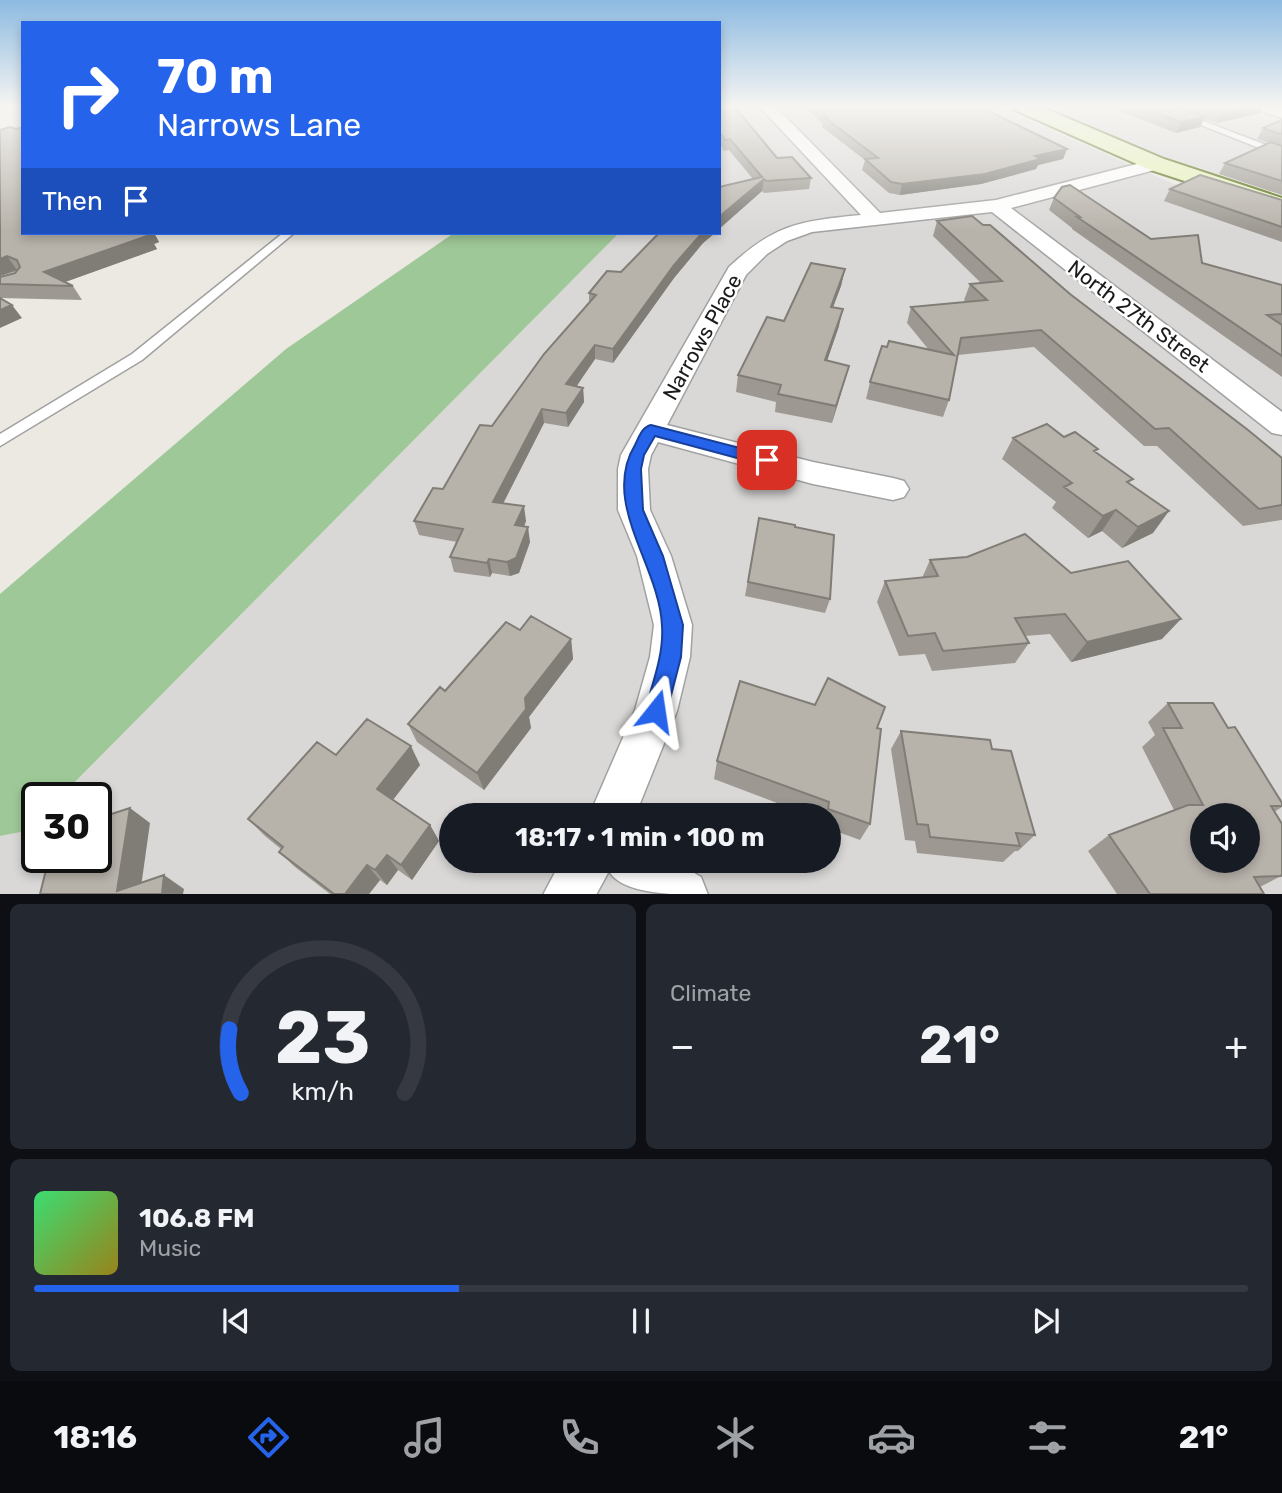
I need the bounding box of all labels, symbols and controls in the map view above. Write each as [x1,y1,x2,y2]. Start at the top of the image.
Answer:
text: 70 m [157,47,274,105]
icon: right [42,49,133,140]
text: Narrows Lane [157,106,361,144]
icon: arrive [117,182,155,220]
text: Then [42,186,103,217]
street label: North 27th Street [1063,255,1215,377]
street label: Narrows Place [657,270,747,404]
pin [737,430,797,490]
icon: arrive [748,441,786,479]
position arrow [619,674,693,748]
speed limit sign: 30 [21,782,112,873]
map controls [1190,803,1260,873]
button: sound [1190,803,1260,873]
text: 18:17 · 1 min · 100 m [515,822,765,853]
text: Climate [670,979,751,1007]
text: 23 [275,995,371,1081]
text: 21° [919,1014,1000,1076]
text: − [670,1023,695,1069]
text: + [1224,1023,1248,1069]
text: km/h [292,1076,354,1105]
text: 106.8 FM [139,1203,255,1234]
text: Music [139,1234,201,1262]
icon: previous [217,1302,255,1340]
icon: pause [622,1302,660,1340]
icon: next [1027,1302,1065,1340]
icon: directions [244,1413,293,1462]
icon: music [400,1413,449,1462]
icon: phone [555,1413,604,1462]
icon: climate [711,1413,760,1462]
icon: car [867,1413,916,1462]
icon: filters [1023,1413,1072,1462]
text: 18:16 [53,1418,137,1456]
text: 21° [1179,1418,1228,1456]

